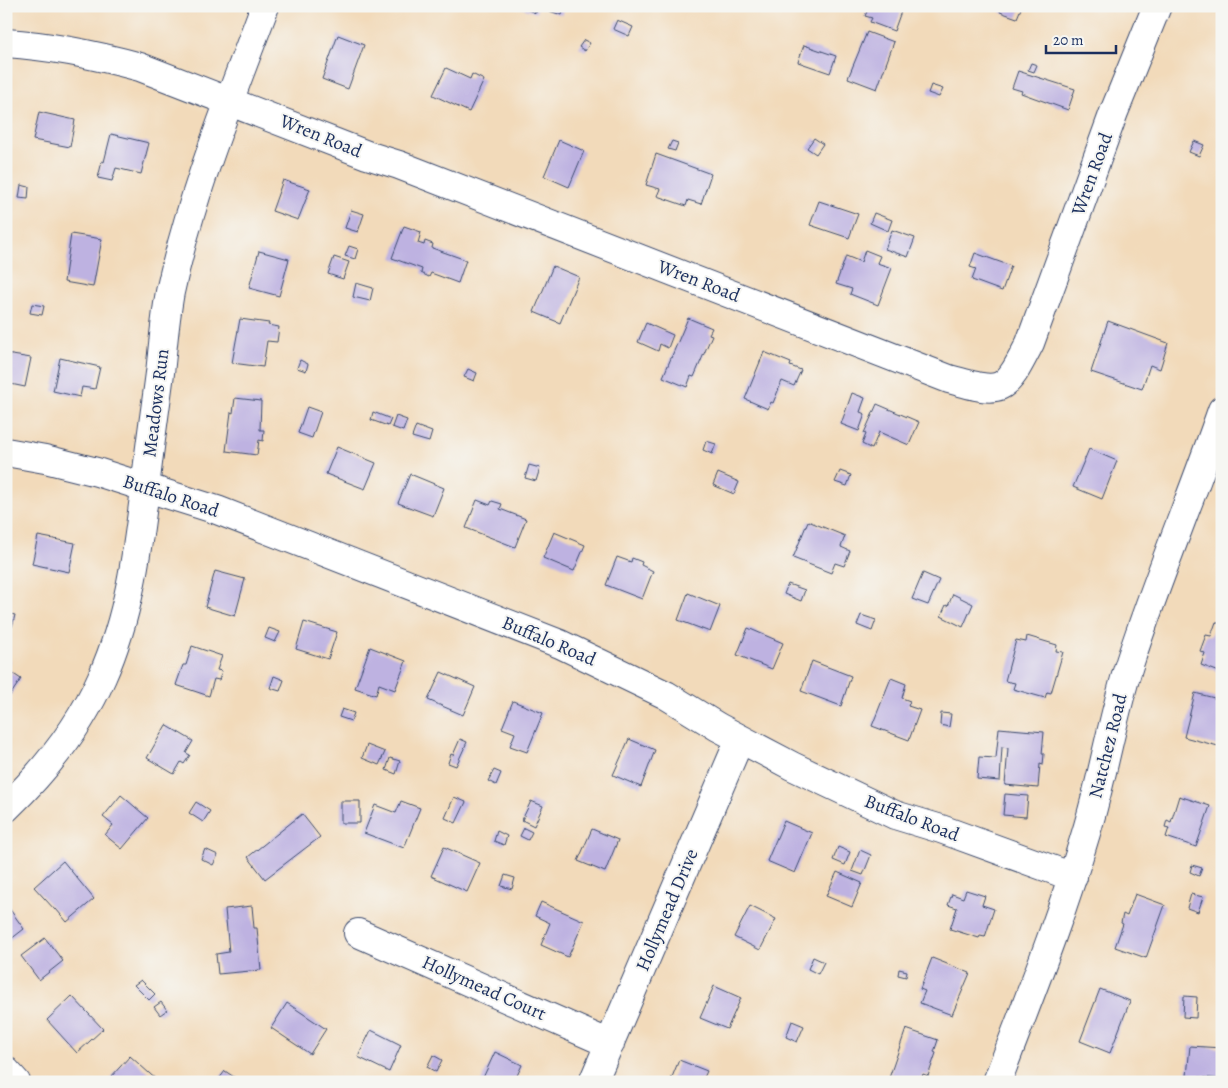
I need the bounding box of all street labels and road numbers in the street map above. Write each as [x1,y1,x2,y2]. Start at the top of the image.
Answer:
street label: Wren Road [275,107,367,165]
street label: Wren Road [1065,128,1119,220]
street label: Wren Road [653,253,745,309]
street label: Meadows Run [136,347,176,459]
street label: Buffalo Road [120,468,223,524]
street label: Buffalo Road [498,610,601,673]
street label: Natchez Road [1082,690,1134,801]
street label: Buffalo Road [861,788,964,848]
street label: Hollymead Drive [629,845,705,975]
street label: Hollymead Court [418,949,550,1027]

